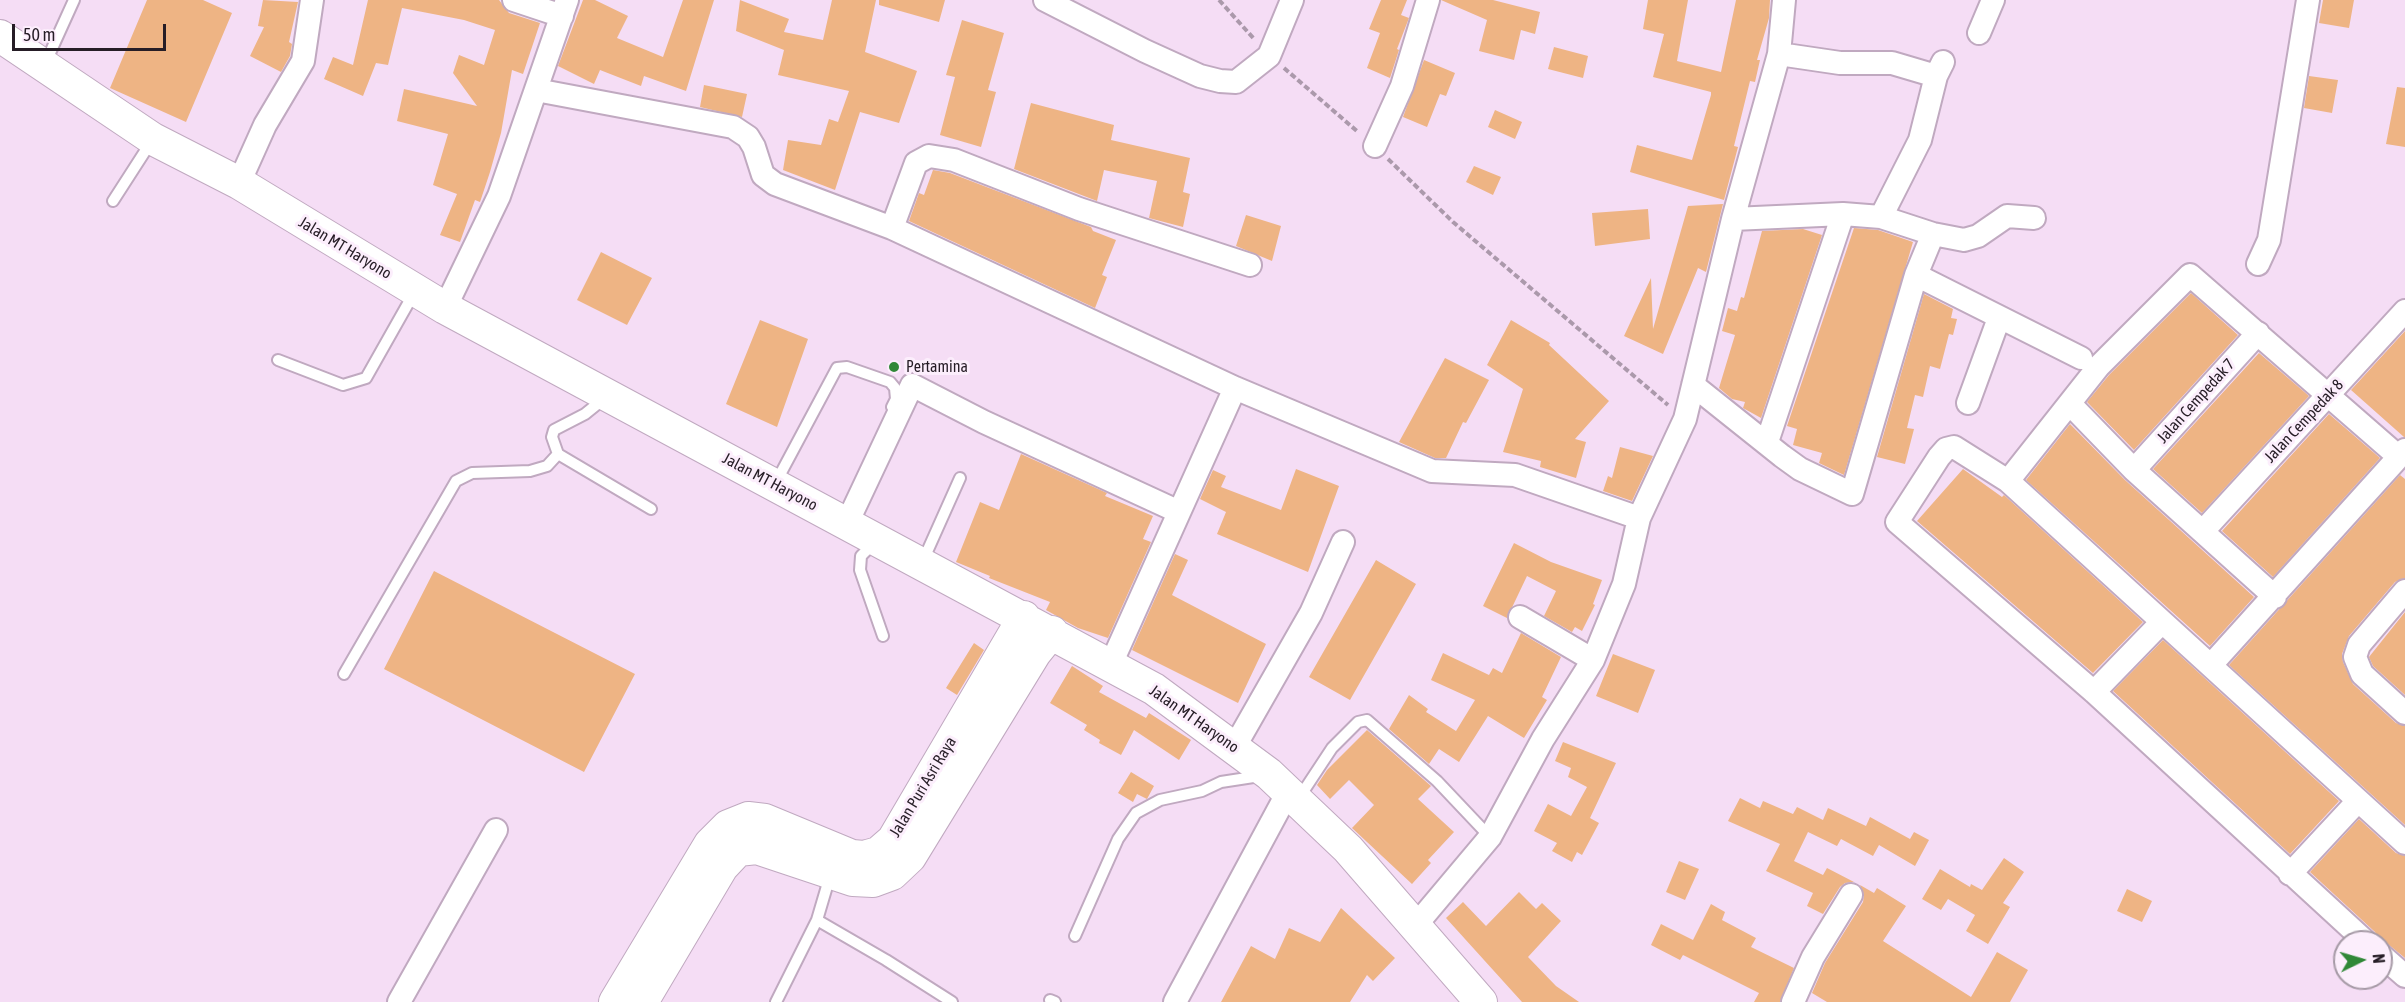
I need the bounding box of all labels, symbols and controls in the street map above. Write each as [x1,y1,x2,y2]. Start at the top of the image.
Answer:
scale bar [15,12,170,50]
text: 50 m [23,24,55,45]
street label: Jalan MT Haryono [295,213,395,283]
street label: Jalan Cempedak 7 [2153,355,2239,447]
place label: Pertamina [906,357,968,377]
marker: Pertamina [887,360,901,374]
street label: Jalan Cempedak 8 [2261,375,2347,467]
street label: Jalan MT Haryono [719,449,821,515]
street label: Jalan MT Haryono [1146,681,1242,757]
street label: Jalan Puri Asri Raya [885,733,961,841]
north arrow [2333,930,2393,990]
text: N [2370,953,2388,964]

